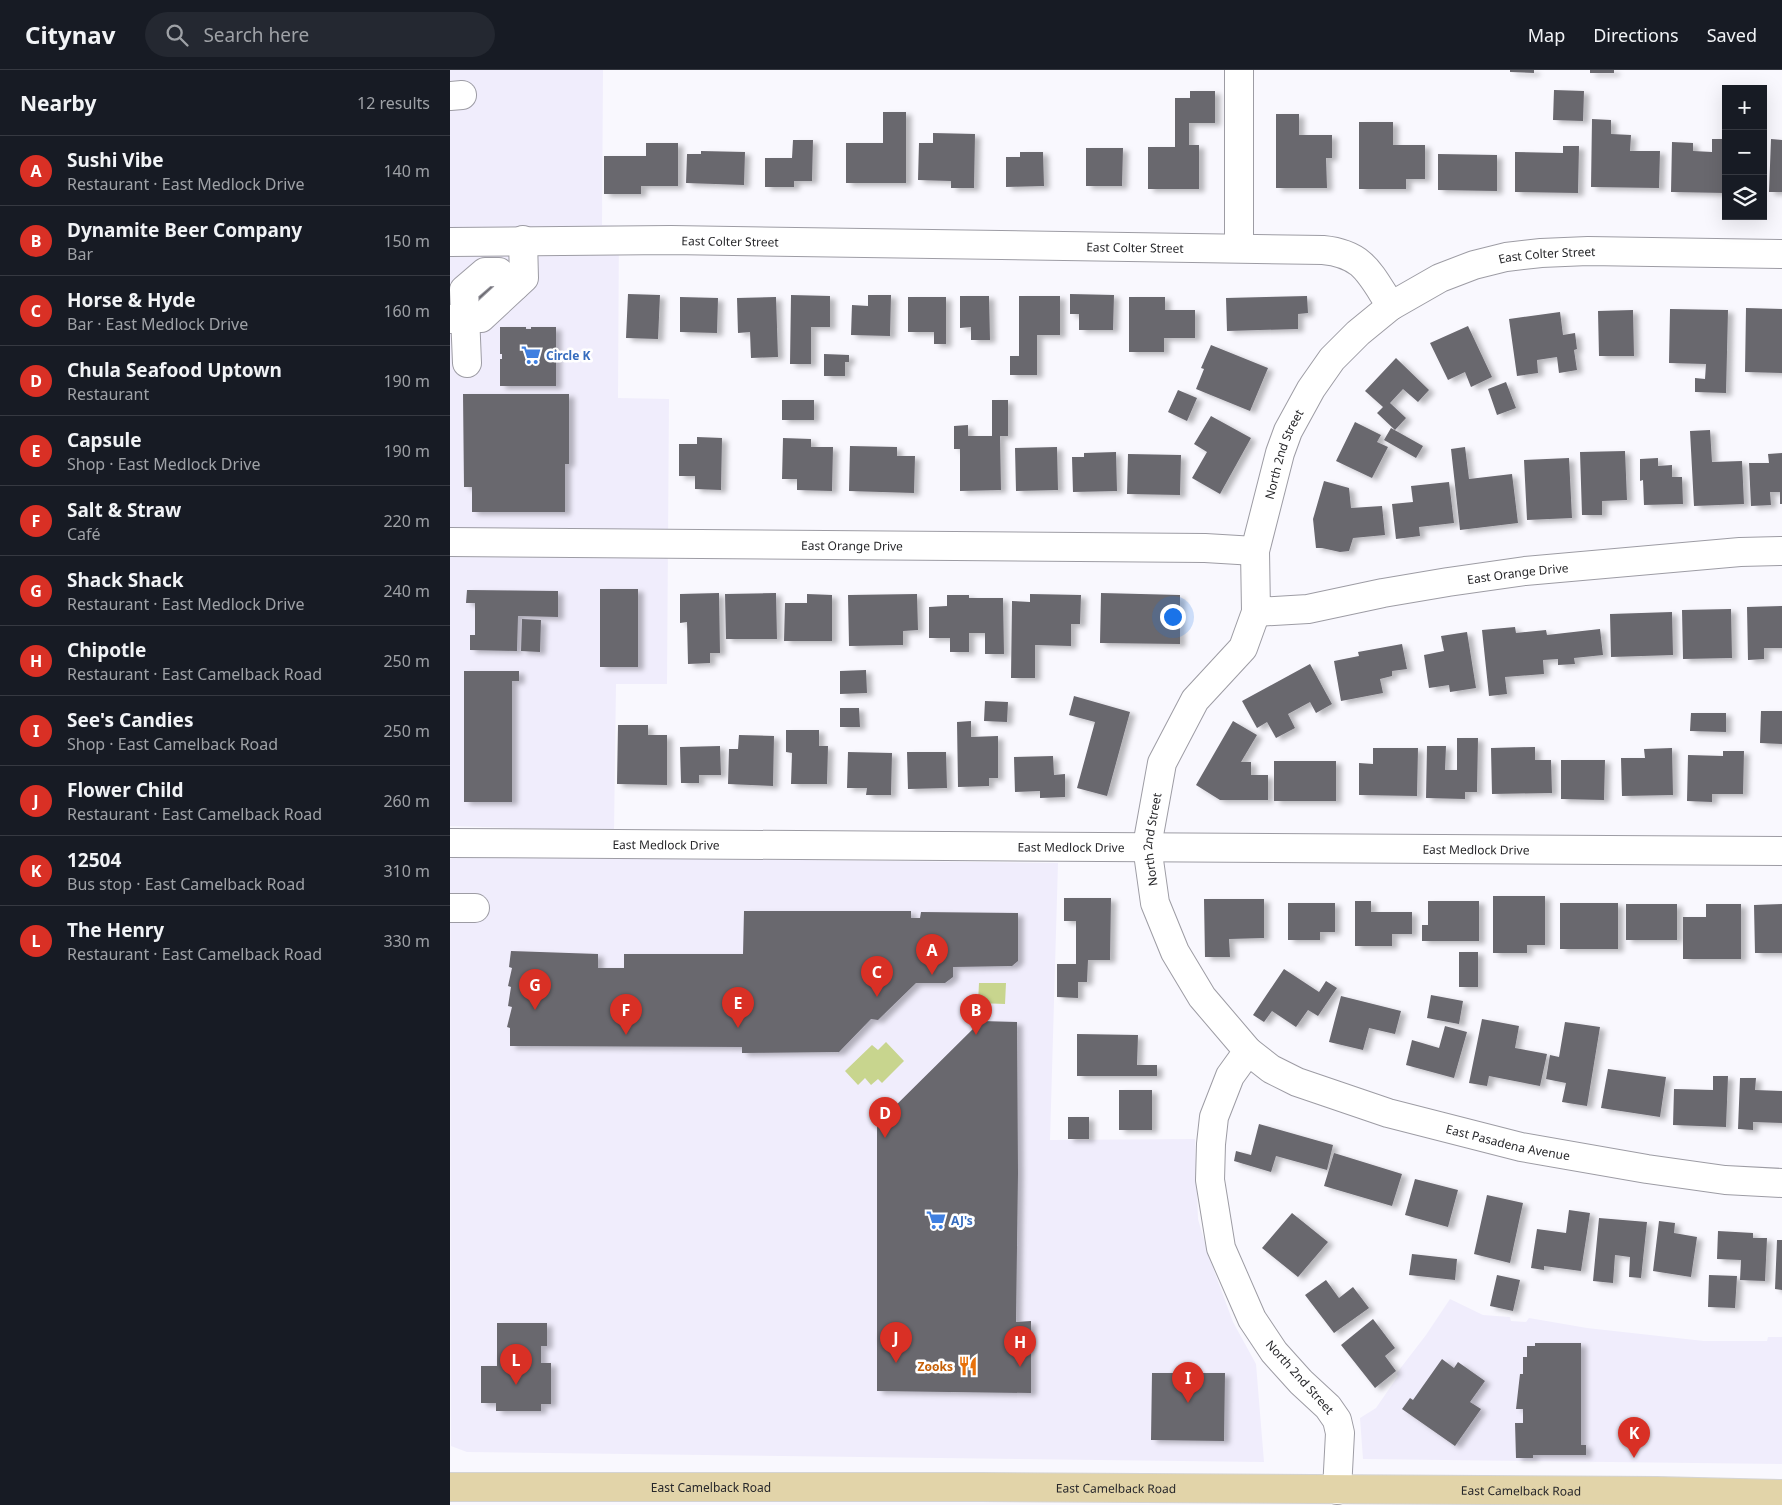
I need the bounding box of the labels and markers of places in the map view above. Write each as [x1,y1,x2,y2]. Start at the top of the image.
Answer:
supermarket icon: Circle K [520,344,542,366]
place label: Circle K [546,347,590,364]
pin: A [916,934,948,975]
pin: C [861,956,893,997]
pin: G [519,969,551,1010]
pin: E [722,987,754,1028]
pin: F [610,994,642,1035]
pin: B [960,994,992,1035]
pin: D [869,1097,901,1138]
supermarket icon: AJ's [925,1209,947,1231]
place label: AJ's [951,1212,973,1229]
pin: J [880,1322,912,1363]
pin: H [1004,1326,1036,1367]
pin: L [500,1344,532,1385]
restaurant icon: Zooks [957,1355,979,1377]
place label: Zooks [918,1358,953,1375]
pin: I [1172,1362,1204,1403]
pin: K [1618,1417,1650,1458]

